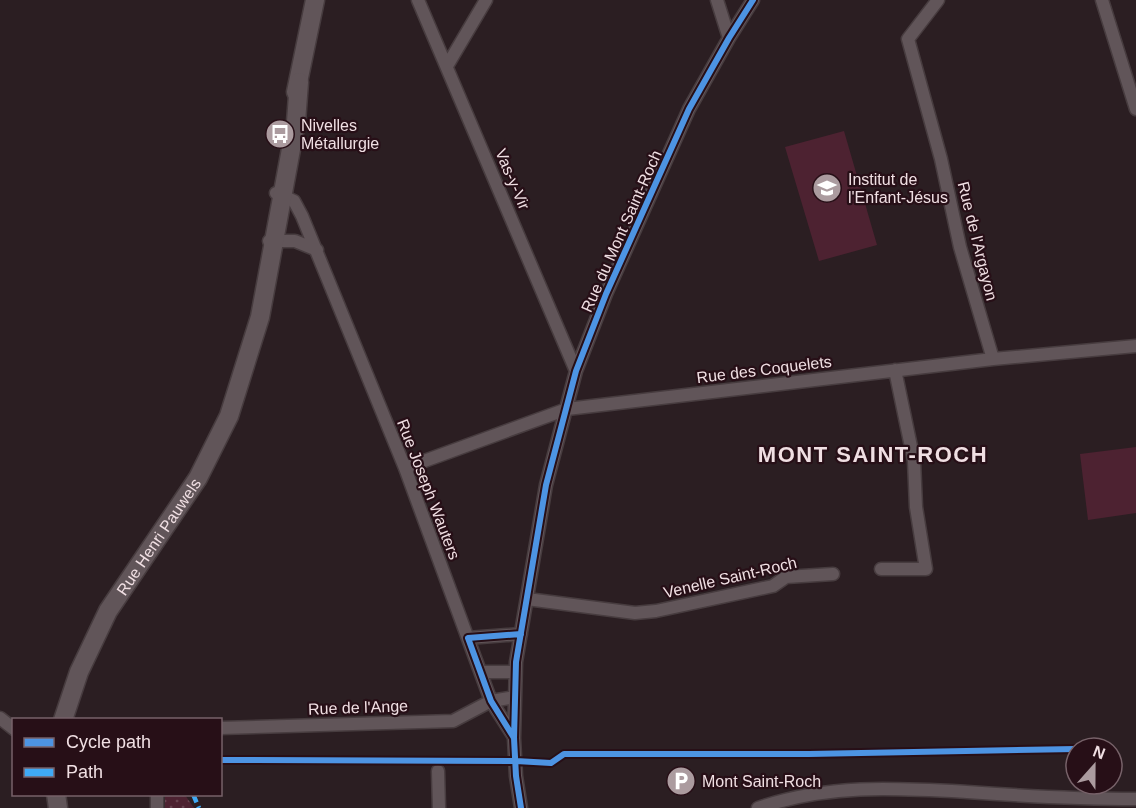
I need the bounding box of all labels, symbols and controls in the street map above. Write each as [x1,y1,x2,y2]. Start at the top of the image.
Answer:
place label: Nivelles Métallurgie [301,117,379,152]
bus stop icon: Nivelles Métallurgie [264,118,296,150]
street label: Vas-y-Vir [492,146,533,213]
street label: Rue du Mont Saint-Roch [578,148,665,315]
place label: Institut de l'Enfant-Jésus [848,171,948,206]
school or university icon: Institut de l'Enfant-Jésus [811,172,843,204]
street label: Rue de l'Argayon [954,180,1001,302]
street label: Rue des Coquelets [695,353,833,386]
street label: Rue Joseph Wauters [394,417,463,562]
district label: MONT SAINT-ROCH [758,442,988,467]
street label: Rue Henri Pauwels [113,475,204,598]
street label: Venelle Saint-Roch [662,554,798,601]
street label: Rue de l'Ange [308,697,408,718]
legend [12,718,222,796]
text: Cycle path [66,732,151,752]
north arrow [1064,736,1124,796]
text: N [1091,742,1108,762]
text: Path [66,762,103,782]
parking icon: Mont Saint-Roch [665,765,697,797]
place label: Mont Saint-Roch [702,773,821,790]

